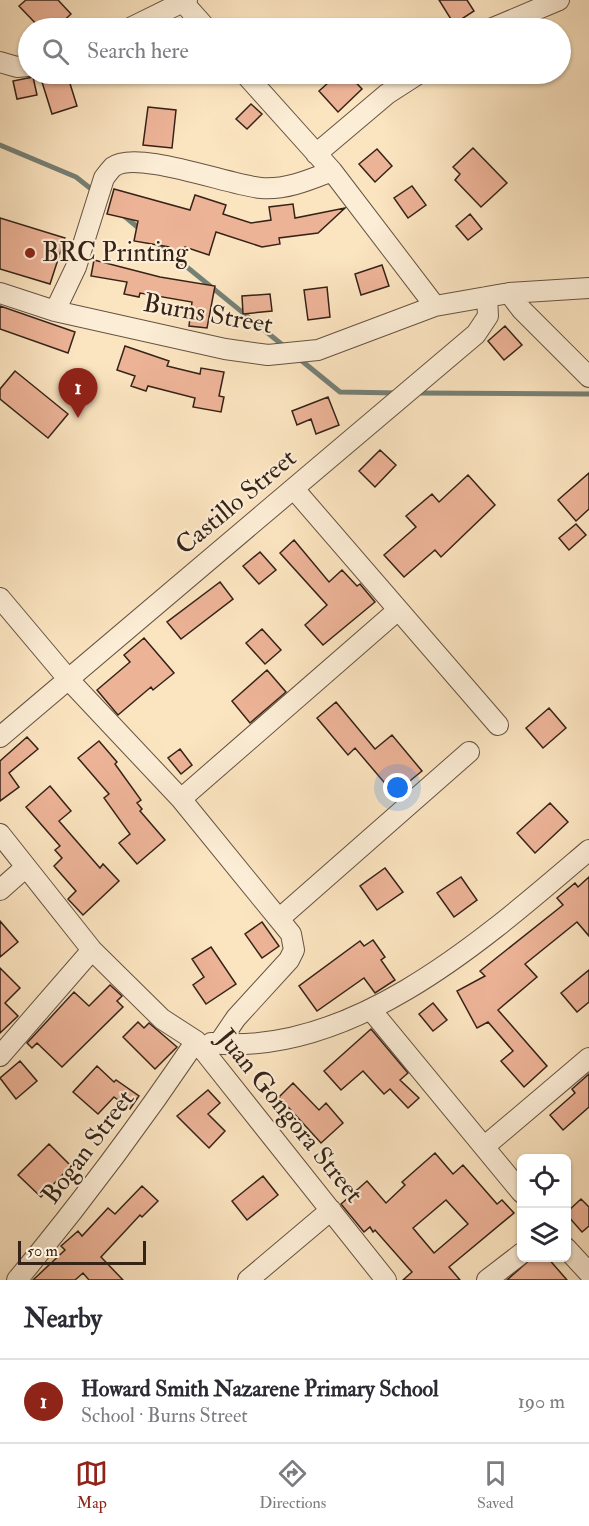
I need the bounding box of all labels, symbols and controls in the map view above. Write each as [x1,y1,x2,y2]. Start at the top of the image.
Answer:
search box [18,18,571,84]
icon: search [39,35,72,68]
text: Search here [87,37,189,65]
place label: BRC Printing [42,237,189,269]
marker: BRC Printing [23,246,37,260]
street label: Burns Street [141,287,275,341]
pin: 1 [58,368,98,418]
street label: Castillo Street [169,442,303,562]
your location [383,773,412,802]
street label: Juan Gongora Street [209,1022,370,1209]
street label: Bogan Street [35,1084,141,1210]
map controls [517,1154,571,1262]
button: locate [517,1154,571,1208]
button: layers [517,1208,571,1262]
scale bar [18,1238,146,1266]
text: 50 m [27,1241,58,1261]
text: Nearby [24,1303,102,1335]
text: Howard Smith Nazarene Primary School [81,1375,439,1403]
text: 1 [40,1389,47,1414]
text: 190 m [518,1389,565,1414]
text: School · Burns Street [81,1403,248,1428]
tab: Map [75,1457,108,1513]
tab: Directions [259,1457,326,1513]
tab: Saved [477,1457,514,1513]

